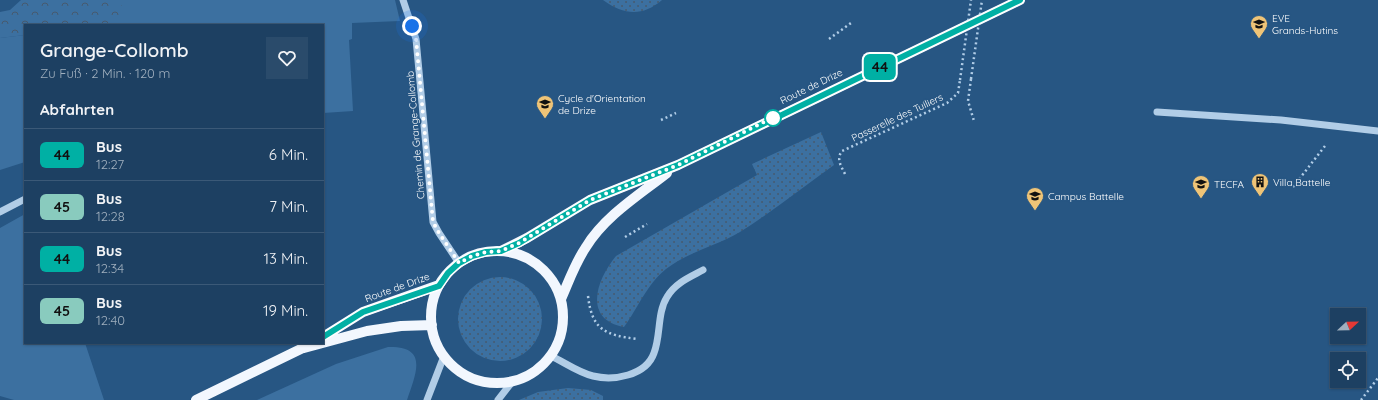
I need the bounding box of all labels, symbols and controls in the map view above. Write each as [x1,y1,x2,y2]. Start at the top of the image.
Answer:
place label: EVE Grands-Hutins [1272,12,1338,37]
school or university icon: EVE Grands-Hutins [1249,14,1269,39]
your location [402,16,422,36]
button: heart [266,37,308,79]
text: Grange-Collomb [40,38,189,62]
line badge: 44 [862,54,898,80]
text: 44 [872,58,888,76]
text: Zu Fuß · 2 Min. · 120 m [40,65,170,81]
street label: Route de Drize [778,66,845,107]
street label: Chemin de Grange-Collomb [403,70,428,200]
street label: Passerelle des Tuiliers [849,90,945,144]
place label: Cycle d'Orientation de Drize [558,92,646,117]
school or university icon: Cycle d'Orientation de Drize [535,94,555,119]
text: Abfahrten [40,100,114,119]
unlabelled marker [764,109,782,127]
text: Bus [96,137,122,156]
text: 6 Min. [269,145,308,164]
text: 44 [54,146,70,164]
text: 12:27 [96,156,124,172]
building icon: Villa Battelle [1250,172,1270,197]
school or university icon: TECFA [1191,174,1211,199]
place label: Villa Battelle [1273,176,1331,189]
place label: TECFA [1214,178,1245,191]
school or university icon: Campus Battelle [1025,186,1045,211]
text: Bus [96,189,122,208]
place label: Campus Battelle [1048,190,1124,203]
text: 7 Min. [269,197,308,216]
text: 45 [54,198,70,216]
text: 12:28 [96,208,125,224]
text: Bus [96,241,122,260]
text: 13 Min. [263,249,308,268]
text: 44 [54,250,70,268]
text: 12:34 [96,260,124,276]
street label: Route de Drize [363,270,432,305]
text: Bus [96,293,122,312]
text: 19 Min. [263,301,308,320]
text: 45 [54,302,70,320]
north arrow [1330,308,1366,344]
map controls [1330,308,1366,388]
text: 12:40 [96,312,125,328]
button: locate [1330,352,1366,388]

